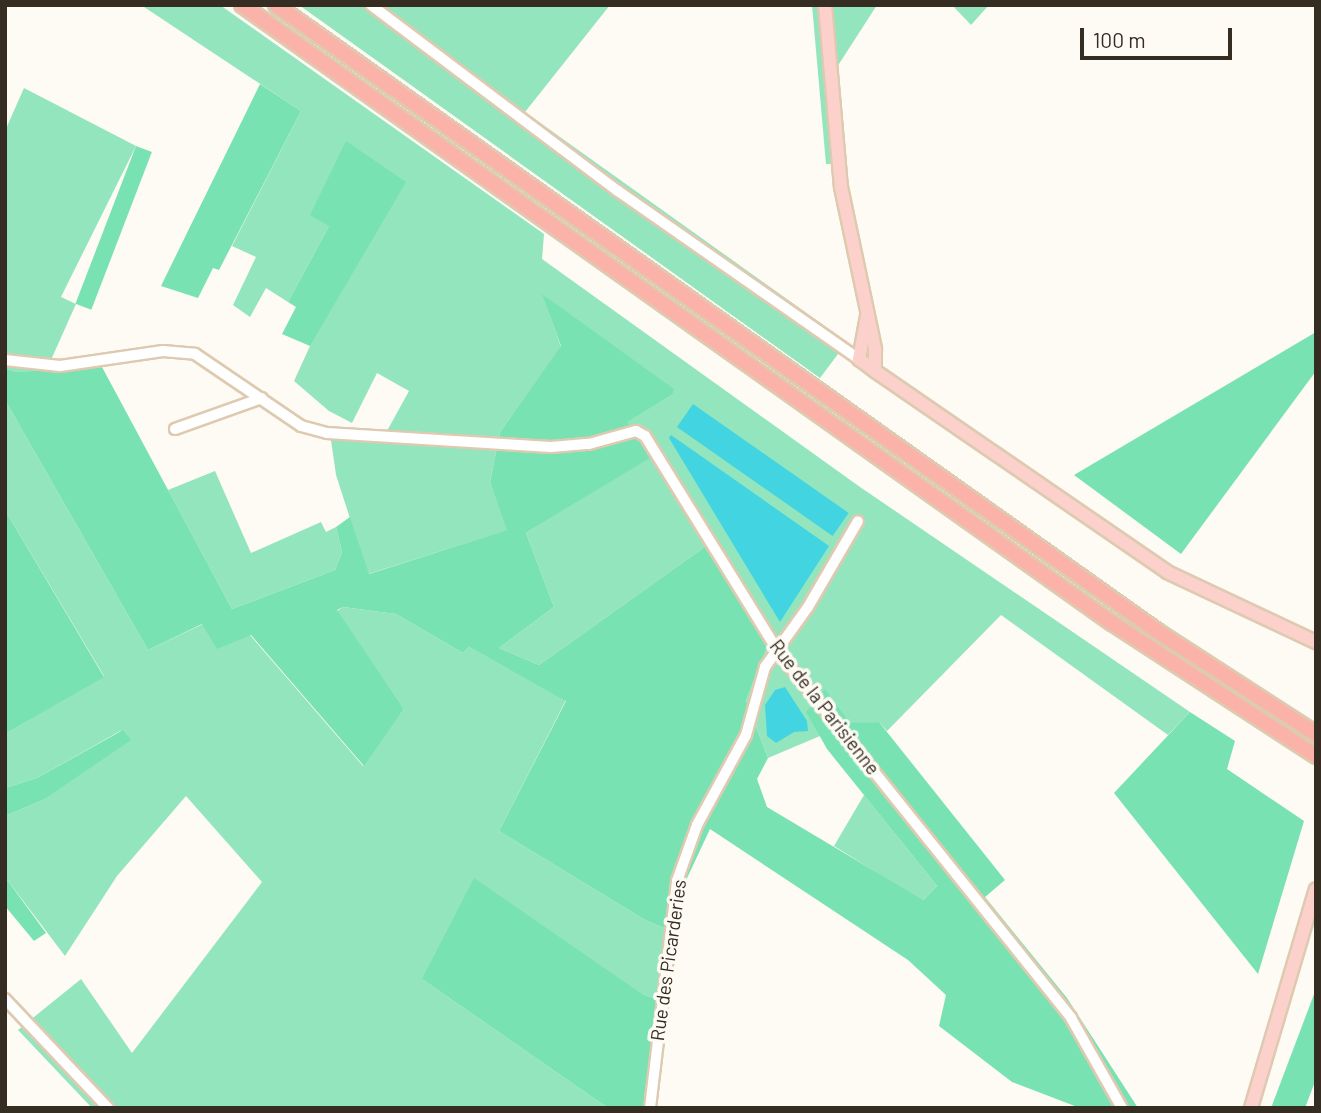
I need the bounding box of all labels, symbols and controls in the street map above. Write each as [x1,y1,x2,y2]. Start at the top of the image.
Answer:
scale bar [1083,14,1235,58]
text: 100 m [1093,27,1146,52]
street label: Rue de la Parisienne [765,635,885,779]
street label: Rue des Picarderies [645,878,691,1042]

